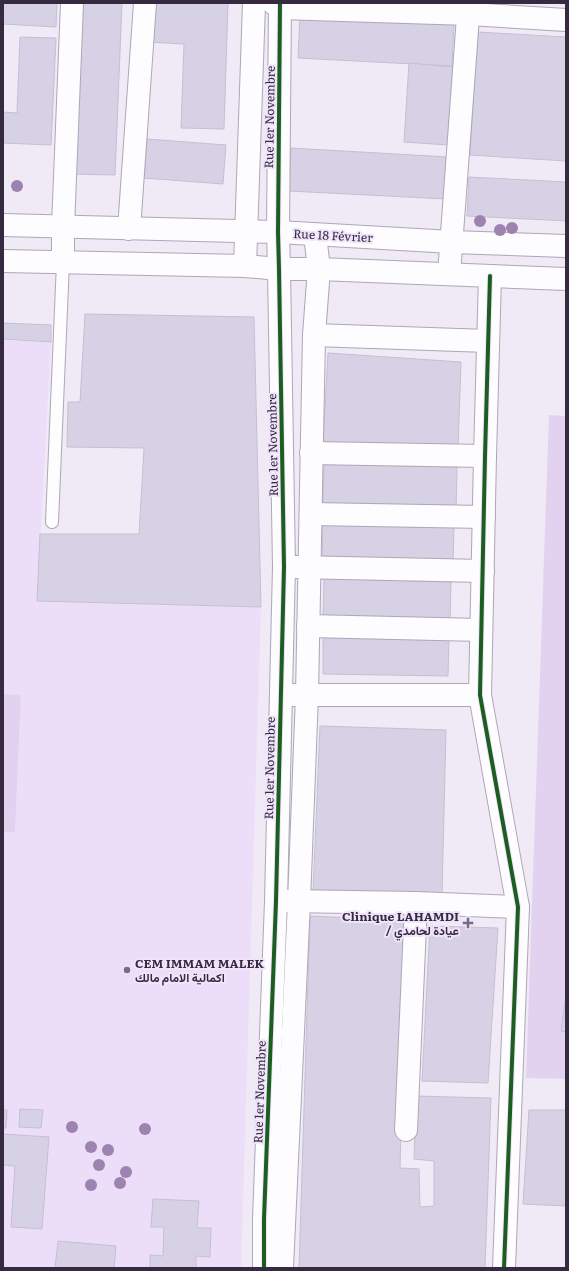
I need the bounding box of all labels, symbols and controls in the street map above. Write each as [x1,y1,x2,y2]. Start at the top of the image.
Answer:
street label: Rue 1er Novembre [259,65,279,169]
street label: Rue 18 Février [293,224,374,246]
street label: Rue 1er Novembre [262,393,282,497]
street label: Rue 1er Novembre [259,716,279,820]
place label: Clinique LAHAMDI / عيادة لحامدي [342,907,459,941]
marker: Clinique LAHAMDI / عيادة لحامدي [462,917,474,929]
place label: CEM IMMAM MALEK اكمالية الامام مالك [135,954,264,986]
marker: CEM IMMAM MALEK اكمالية الامام مالك [122,965,132,975]
street label: Rue 1er Novembre [248,1040,270,1144]

